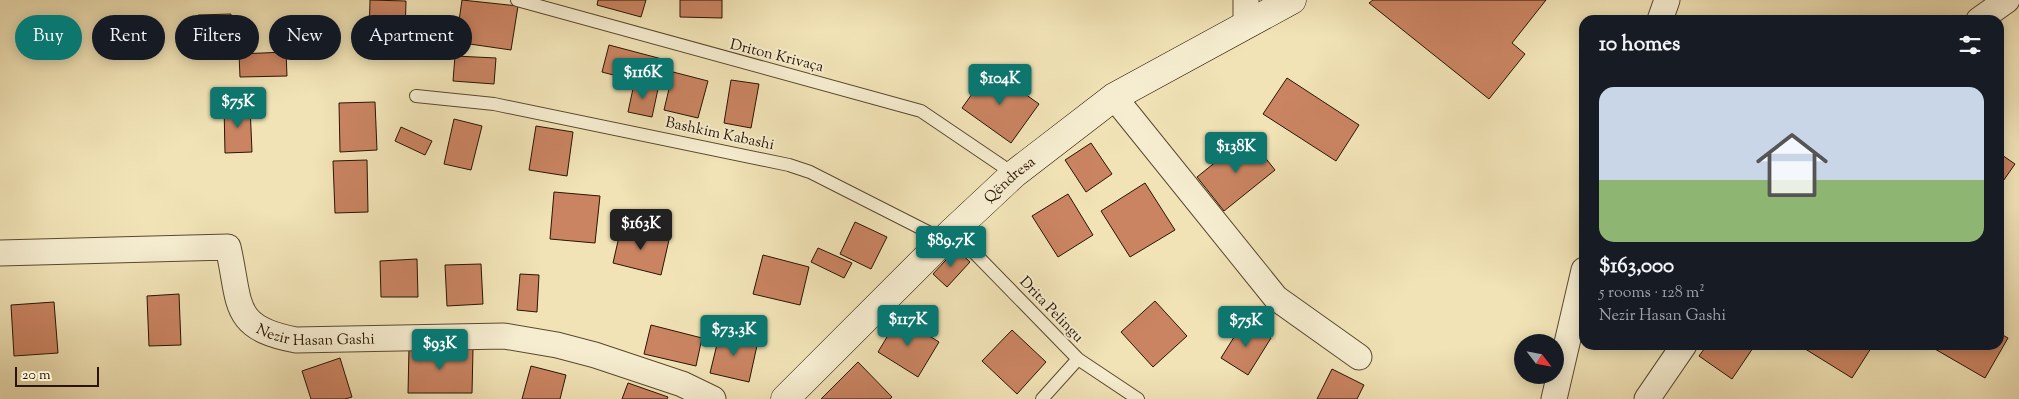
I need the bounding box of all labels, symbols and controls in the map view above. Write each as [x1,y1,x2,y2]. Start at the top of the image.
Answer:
chip: Buy [15,15,82,60]
chip: Rent [92,15,165,60]
chip: Filters [175,15,259,60]
chip: New [269,15,341,60]
chip: Apartment [351,15,472,60]
text: 10 homes [1599,30,1680,60]
icon: filters [1956,31,1984,59]
street label: Driton Krivaça [728,35,826,78]
pin: $116K [608,58,678,100]
text: $116K [624,62,662,85]
pin: $104K [965,64,1035,106]
text: $104K [979,68,1021,91]
pin: $75K [208,86,268,129]
text: $75K [221,91,255,114]
street label: Bashkim Kabashi [663,113,776,156]
icon: home [1747,120,1837,210]
pin: $138K [1201,132,1271,174]
text: $138K [1216,136,1256,159]
street label: Qëndresa [980,152,1040,209]
pin: $163K [606,208,676,251]
text: $163K [621,213,661,236]
pin: $89.7K [910,226,992,268]
text: $89.7K [927,230,975,253]
text: $163,000 [1599,252,1674,282]
street label: Drita Pelingu [1014,272,1088,348]
text: 5 rooms · 128 m² [1599,282,1705,305]
pin: $117K [873,304,943,347]
text: Nezir Hasan Gashi [1599,305,1726,328]
pin: $75K [1216,306,1276,348]
text: $117K [888,309,928,332]
text: $75K [1229,310,1263,333]
pin: $73.3K [693,314,775,357]
street label: Nezir Hasan Gashi [252,319,375,352]
text: $73.3K [711,319,757,342]
pin: $93K [410,328,470,371]
text: $93K [423,333,457,356]
north arrow [1514,334,1564,384]
map controls [1514,334,1564,384]
scale bar [15,364,99,387]
text: 20 m [22,366,51,386]

